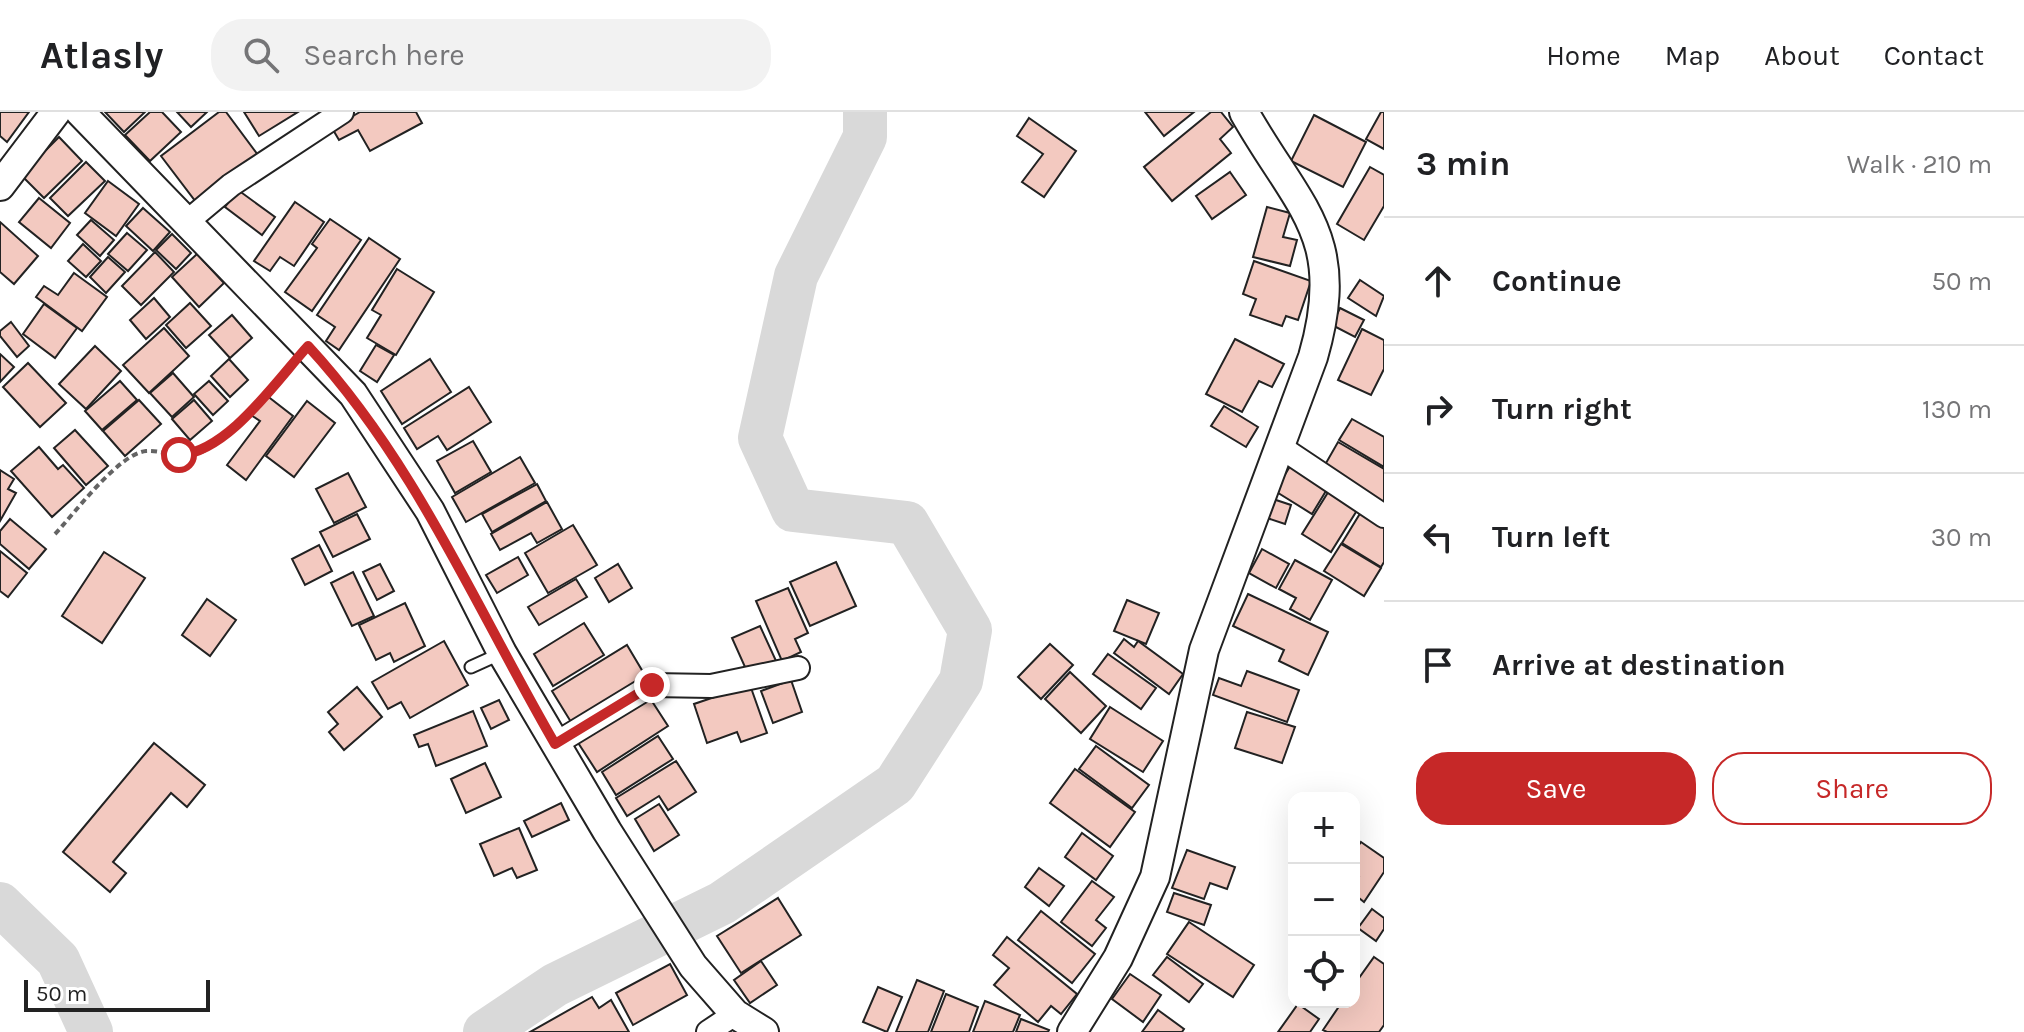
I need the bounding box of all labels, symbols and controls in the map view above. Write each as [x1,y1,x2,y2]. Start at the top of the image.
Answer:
search box [211,19,771,91]
text: Atlasly [40,33,163,78]
icon: search [239,33,283,77]
text: Search here [303,37,465,73]
text: Home [1546,39,1621,72]
text: Map [1665,39,1720,72]
text: About [1764,39,1840,72]
text: Contact [1884,39,1984,72]
text: 3 min [1416,144,1510,184]
text: Walk · 210 m [1847,149,1992,180]
icon: ahead [1416,259,1460,303]
text: Continue [1492,263,1622,299]
text: 50 m [1931,266,1992,297]
icon: right [1416,387,1460,431]
text: Turn right [1492,391,1632,427]
text: 130 m [1922,394,1992,425]
route start [161,437,197,473]
icon: left [1416,515,1460,559]
text: Turn left [1492,519,1610,555]
text: 30 m [1931,522,1992,553]
icon: arrive [1416,643,1460,687]
text: Arrive at destination [1492,647,1786,683]
route end [634,667,670,703]
button: Save [1416,752,1696,825]
button: Share [1712,752,1992,825]
map controls [1288,792,1360,1008]
button: + [1288,792,1360,864]
button: − [1288,864,1360,936]
button: locate [1288,936,1360,1008]
scale bar [24,976,210,1012]
text: 50 m [36,981,87,1007]

